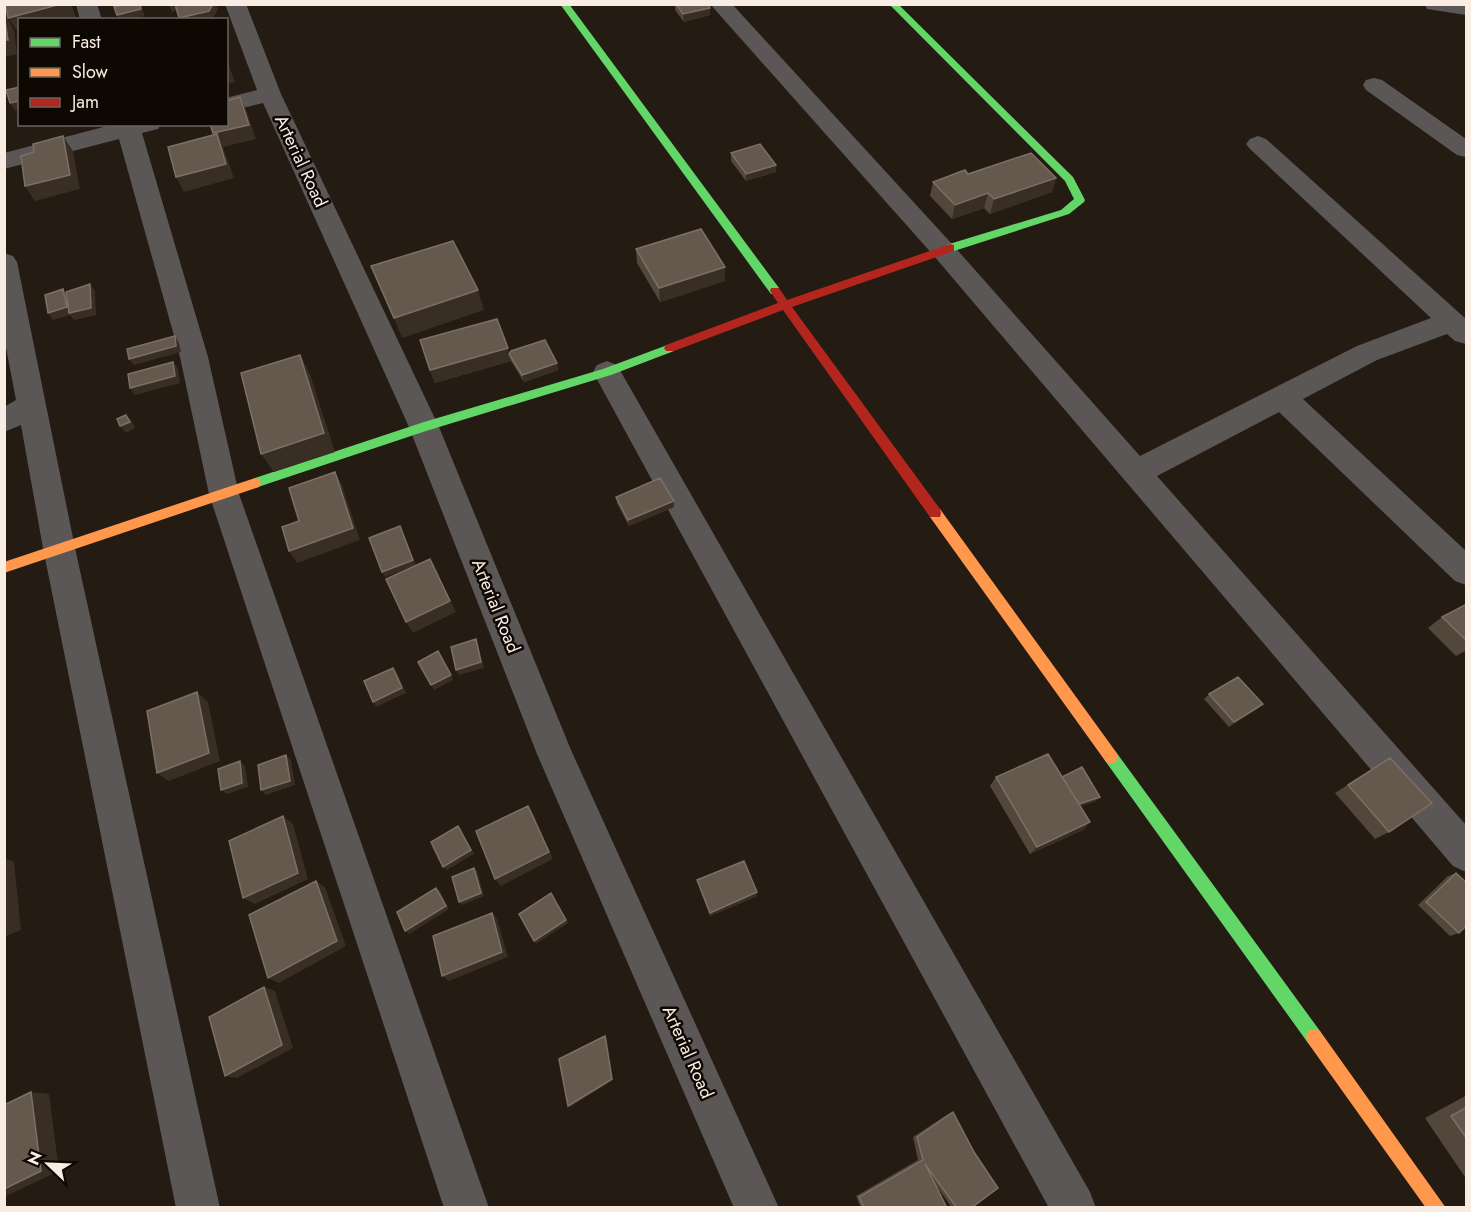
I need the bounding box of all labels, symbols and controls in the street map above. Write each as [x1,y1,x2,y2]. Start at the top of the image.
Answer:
legend [18,18,228,126]
text: Fast [72,29,101,55]
text: Slow [72,59,109,85]
text: Jam [70,89,99,115]
street label: Arterial Road [268,110,334,212]
street label: Arterial Road [465,555,527,657]
street label: Arterial Road [656,1001,720,1103]
north arrow [18,1134,78,1194]
text: N [22,1148,48,1169]

